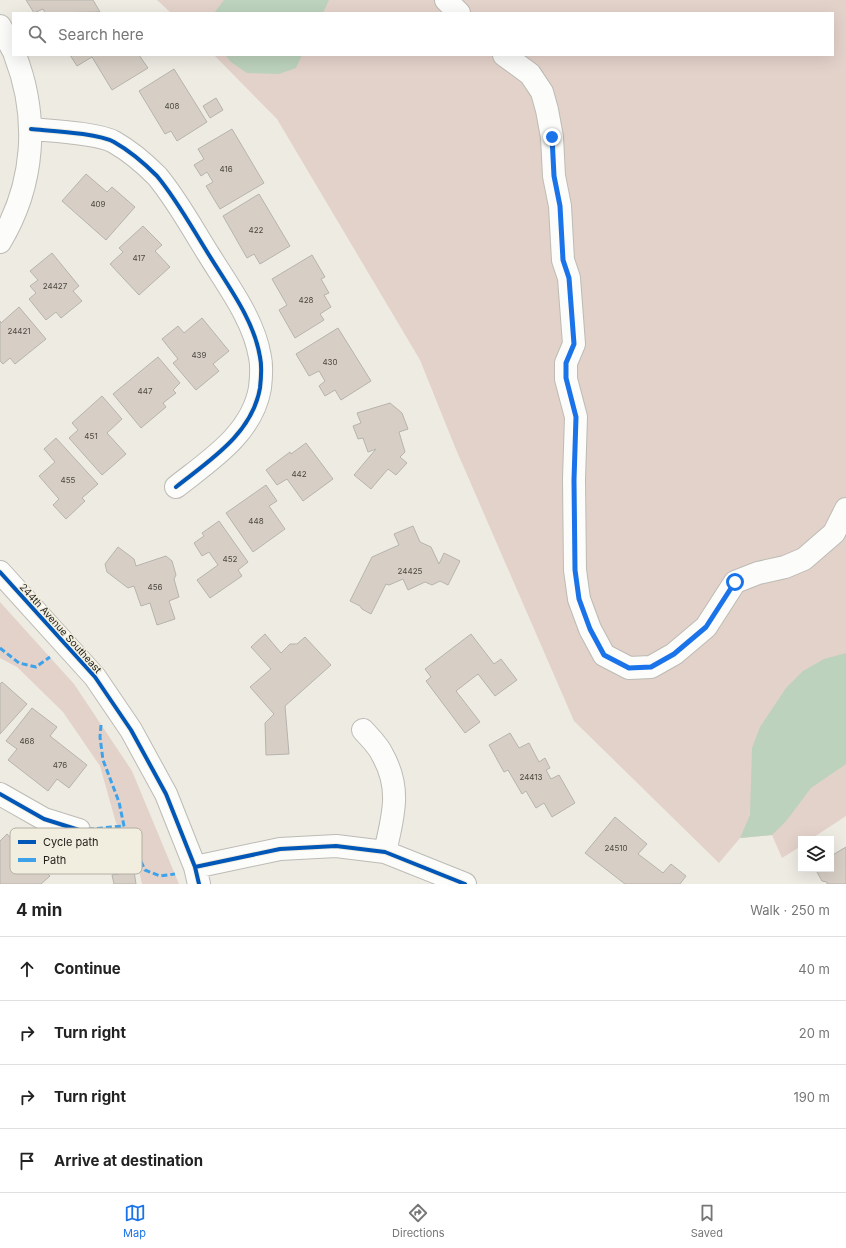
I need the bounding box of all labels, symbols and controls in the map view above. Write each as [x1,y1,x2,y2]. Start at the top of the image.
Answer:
search box [12,12,834,56]
icon: search [26,23,48,45]
text: Search here [58,25,144,44]
house number: 408 [164,101,180,111]
route end [543,128,561,146]
house number: 416 [219,164,233,174]
house number: 409 [90,199,106,209]
house number: 422 [249,225,264,235]
house number: 417 [133,253,146,263]
house number: 24427 [43,281,68,291]
house number: 428 [299,295,314,305]
house number: 24421 [7,326,31,336]
house number: 439 [191,350,207,360]
house number: 430 [322,357,338,367]
house number: 447 [138,386,153,396]
house number: 451 [84,431,98,441]
house number: 442 [291,469,307,479]
house number: 455 [61,475,76,485]
house number: 448 [248,516,264,526]
house number: 452 [223,554,238,564]
house number: 24425 [398,566,423,576]
route start [726,573,744,591]
street label: 244th Avenue Southeast [18,581,105,676]
house number: 456 [148,582,163,592]
house number: 468 [19,736,35,746]
house number: 476 [53,760,67,770]
house number: 24413 [519,772,543,782]
legend [10,828,142,874]
text: Cycle path [43,835,99,849]
map controls [798,836,834,872]
button: layers [798,836,834,872]
house number: 24510 [604,843,628,853]
text: Path [43,853,66,867]
text: 4 min [16,900,62,920]
text: Walk · 250 m [750,902,830,918]
icon: ahead [16,958,38,980]
text: Continue [54,959,121,978]
text: 40 m [798,961,830,977]
icon: right [16,1022,38,1044]
text: Turn right [54,1023,126,1042]
text: 20 m [799,1025,830,1041]
icon: right [16,1086,38,1108]
text: Turn right [54,1087,126,1106]
text: 190 m [793,1089,830,1105]
icon: arrive [16,1150,38,1172]
text: Arrive at destination [54,1151,203,1170]
tab: Map [123,1202,146,1240]
tab: Directions [392,1202,445,1240]
tab: Saved [691,1202,723,1240]

